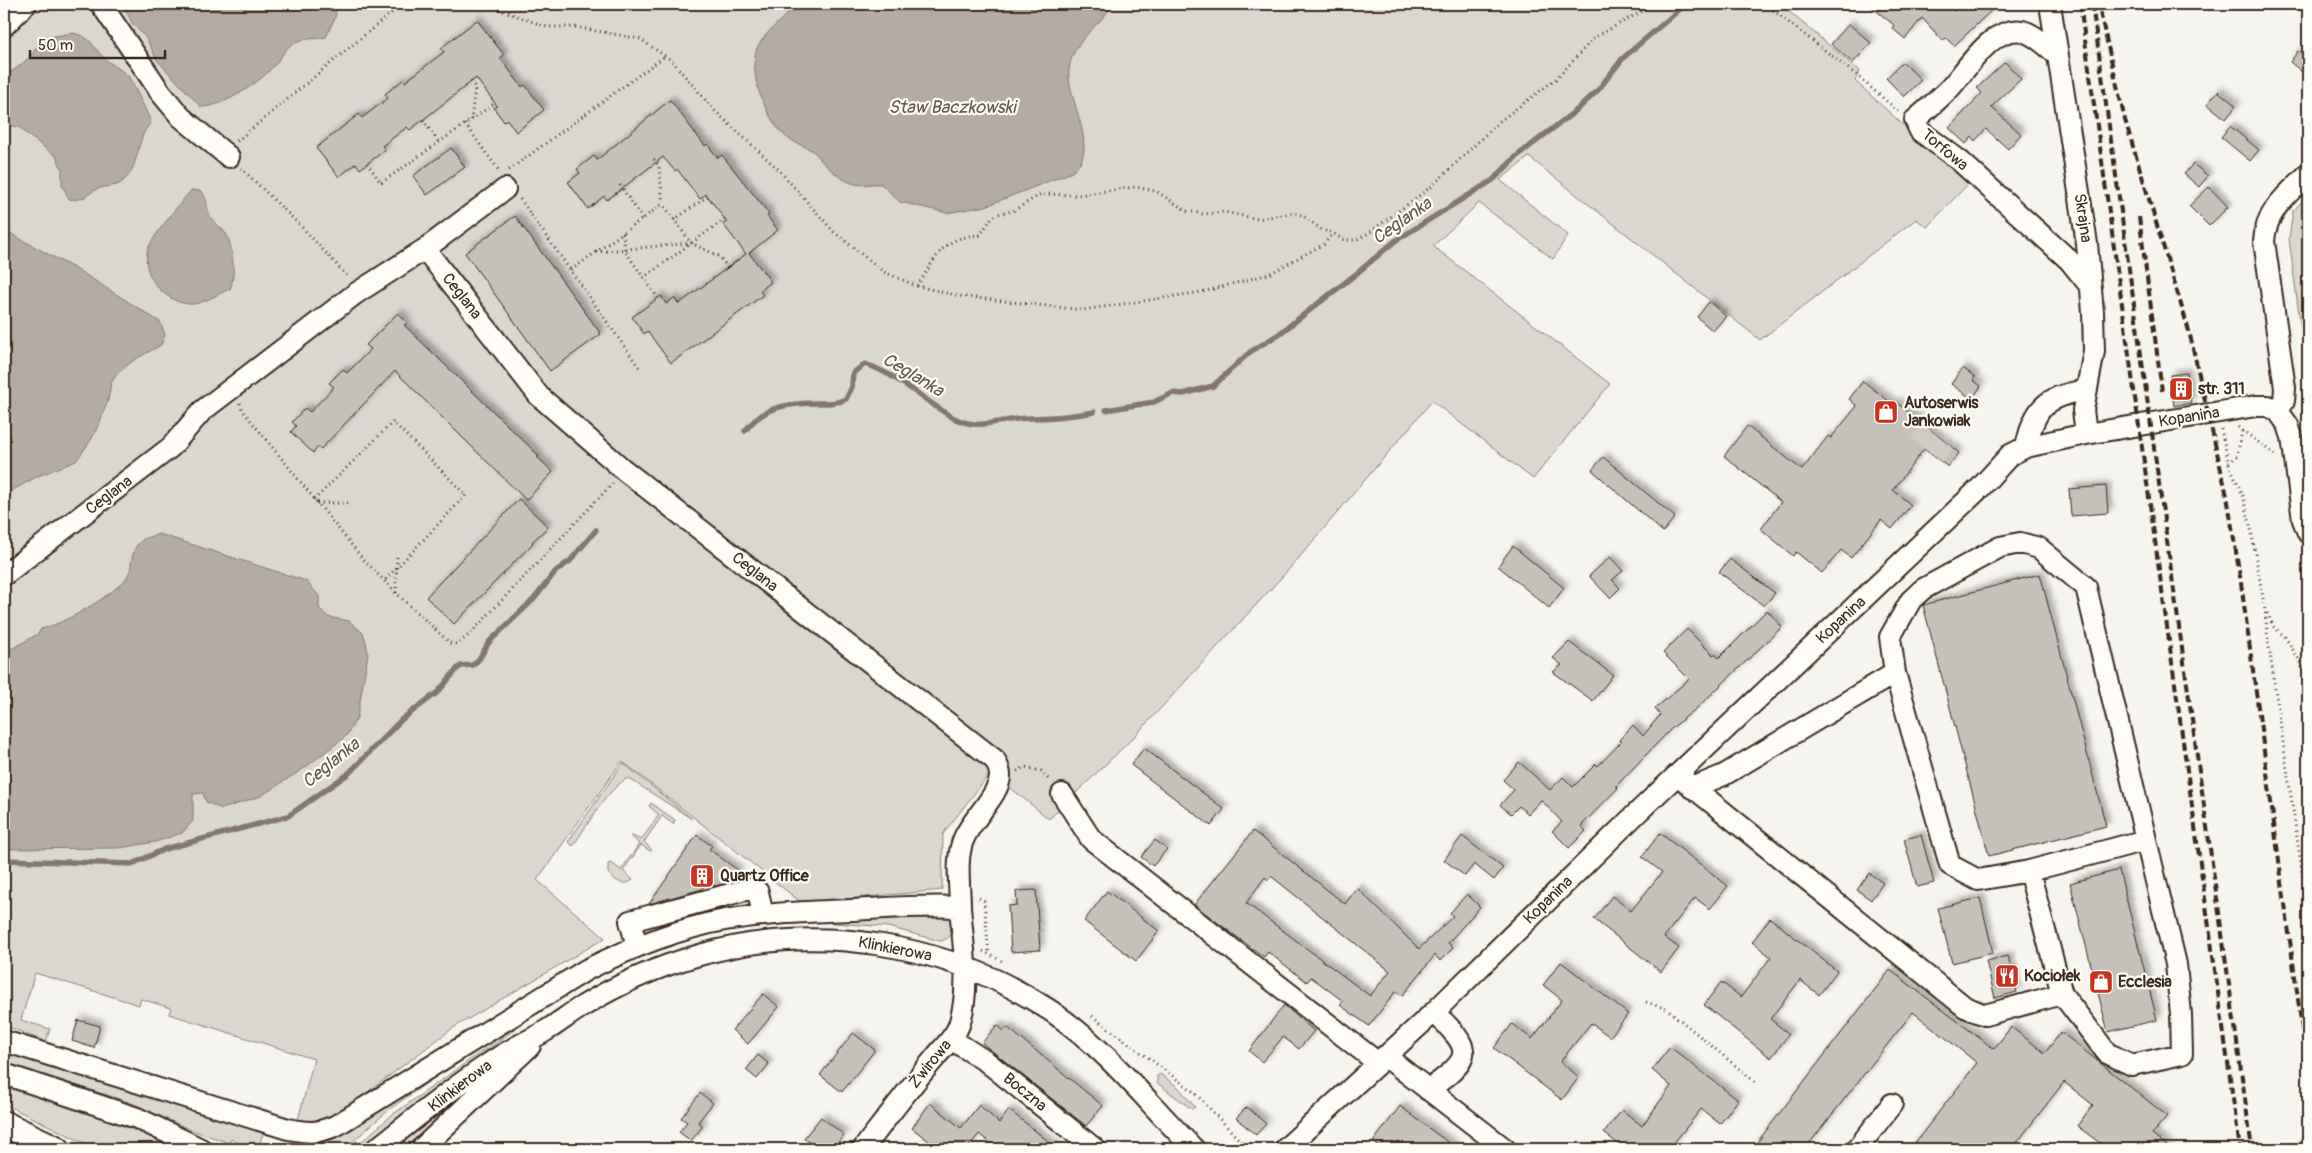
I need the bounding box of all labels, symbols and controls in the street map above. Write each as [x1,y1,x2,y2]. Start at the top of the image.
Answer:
scale bar [30,28,165,60]
text: 50 m [38,36,73,55]
water label: Staw Baczkowski [888,96,1018,119]
street label: Torfowa [1918,125,1972,175]
water label: Ceglanka [1368,191,1437,250]
street label: Skrajna [2070,192,2096,244]
street label: Ceglana [438,269,486,323]
water label: Ceglanka [878,348,949,403]
building icon: str. 311 [2168,376,2194,402]
place label: str. 311 [2198,379,2245,399]
place label: Autoserwis Jankowiak [1904,393,1979,431]
shop icon: Autoserwis Jankowiak [1873,399,1899,425]
street label: Kopanina [2157,402,2221,432]
street label: Ceglana [82,471,136,519]
street label: Ceglana [728,548,782,596]
street label: Kopanina [1812,592,1870,648]
water label: Ceglanka [298,732,366,793]
building icon: Quartz Office [689,863,715,889]
place label: Quartz Office [720,866,810,886]
street label: Kopanina [1519,872,1577,928]
street label: Klinkierowa [856,932,934,966]
restaurant icon: Kociołek [1994,963,2020,989]
place label: Kociołek [2024,966,2081,986]
shop icon: Ecclesia [2088,969,2114,995]
place label: Ecclesia [2118,972,2172,992]
street label: Żwirowa [904,1036,956,1092]
street label: Klinkierowa [424,1056,496,1116]
street label: Boczna [999,1068,1051,1116]

